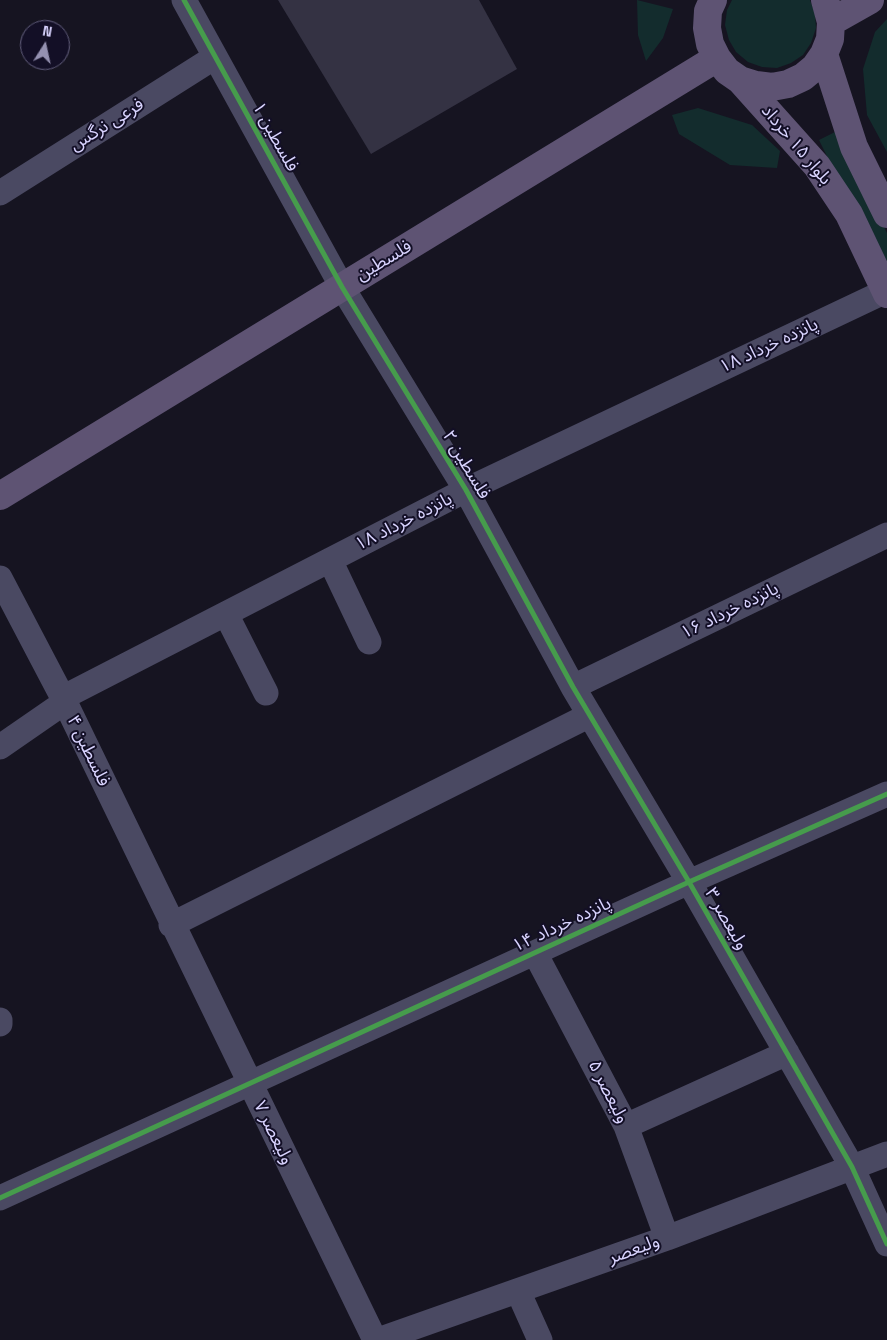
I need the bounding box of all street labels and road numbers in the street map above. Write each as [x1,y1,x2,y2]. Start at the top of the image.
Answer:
street label: فرعی نرگس [66,94,148,156]
street label: فلسطین ۱ [247,98,303,176]
street label: بلوار ۱۵ خرداد [756,100,836,190]
street label: فلسطین [352,236,416,286]
street label: پانزده خرداد ۱۸ [716,314,822,378]
street label: فلسطین ۲ [437,427,495,503]
street label: پانزده خرداد ۱۸ [352,488,456,556]
street label: پانزده خرداد ۱۶ [677,578,783,644]
street label: فلسطین ۴ [62,712,114,790]
street label: ولیعصر ۳ [700,884,752,954]
street label: پانزده خرداد ۱۴ [509,893,615,957]
street label: ولیعصر ۵ [583,1057,633,1127]
street label: ولیعصر ۷ [248,1098,298,1168]
street label: ولیعصر [605,1231,663,1269]

